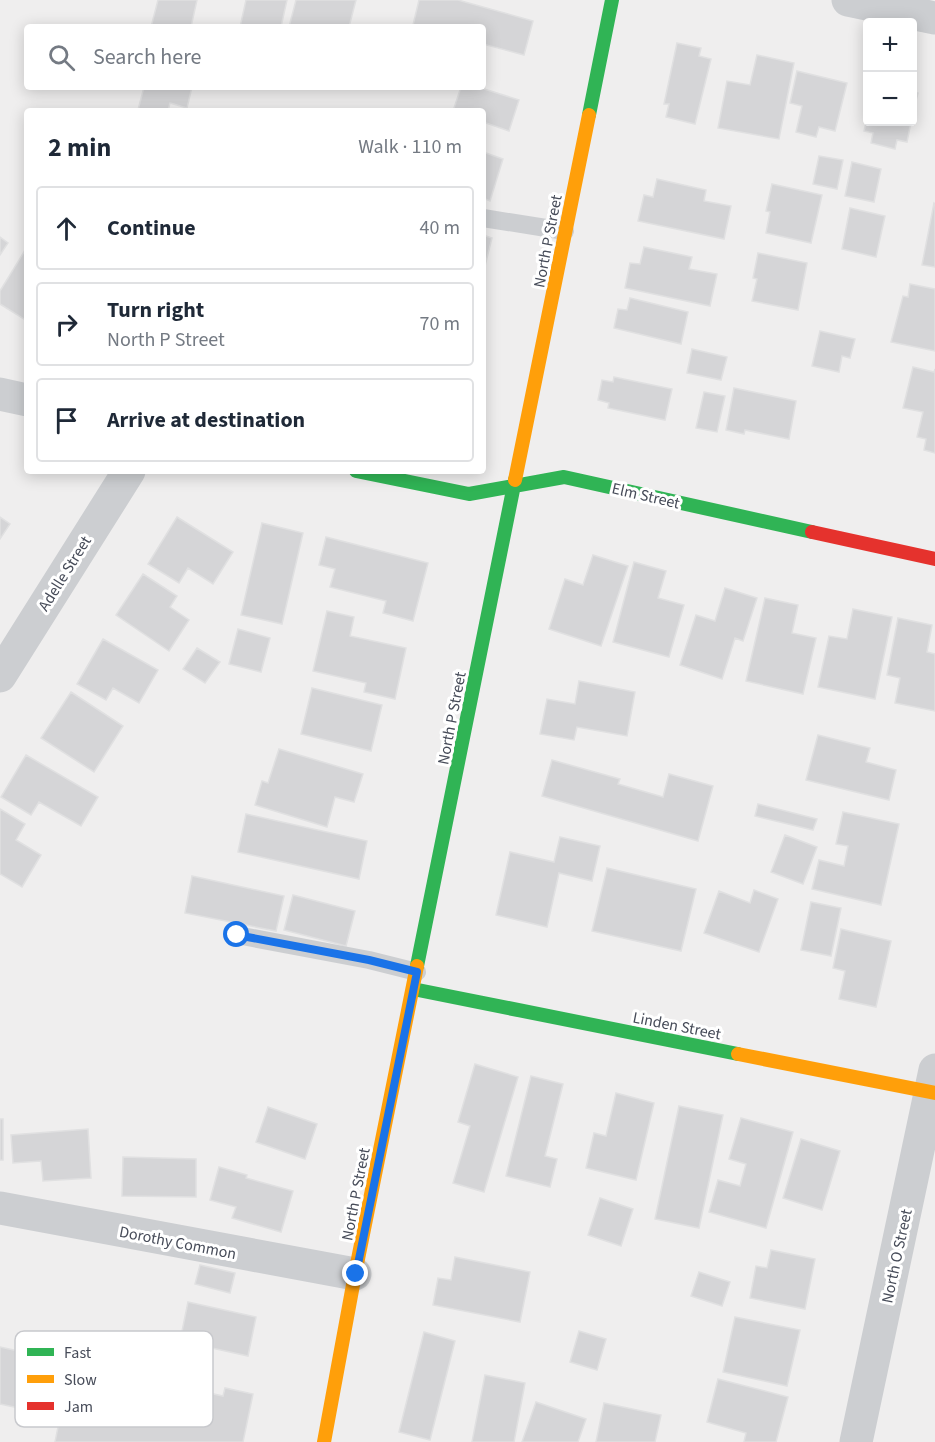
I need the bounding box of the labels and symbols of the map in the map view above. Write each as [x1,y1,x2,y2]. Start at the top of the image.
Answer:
street label: North P Street [528,192,568,290]
street label: Elm Street [610,477,682,515]
street label: Adelle Street [33,531,97,615]
street label: North P Street [432,669,472,767]
route start [223,921,249,947]
street label: Linden Street [631,1007,723,1045]
street label: North P Street [336,1145,376,1243]
street label: North O Street [876,1206,918,1305]
street label: Dorothy Common [117,1221,238,1265]
route end [342,1260,368,1286]
legend [15,1331,213,1427]
text: Fast [64,1342,92,1364]
text: Slow [64,1369,97,1391]
text: Jam [64,1396,93,1418]

